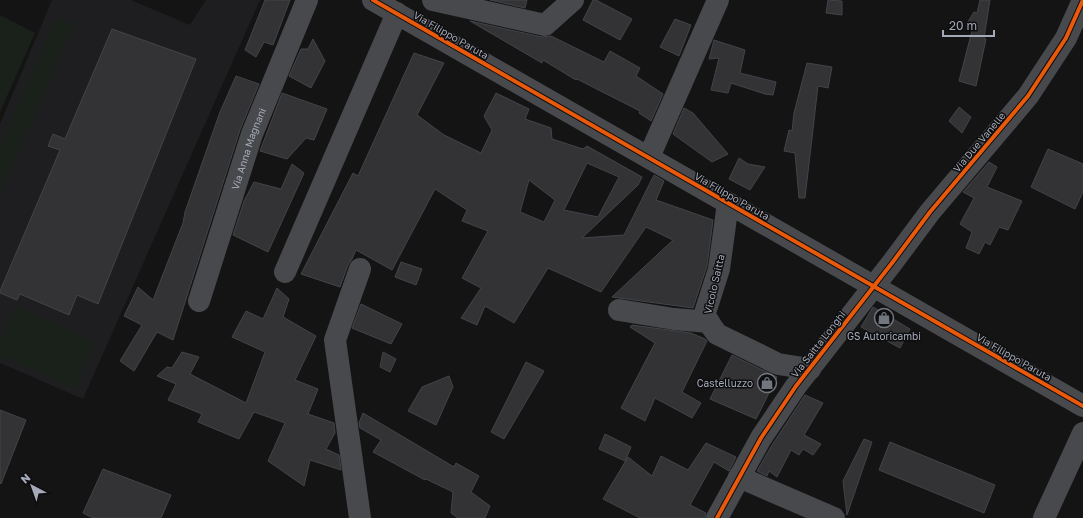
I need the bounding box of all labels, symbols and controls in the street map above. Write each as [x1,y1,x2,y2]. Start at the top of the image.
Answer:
street label: Via Filippo Paruta [411,9,491,61]
scale bar [943,12,994,38]
text: 20 m [949,18,977,33]
street label: Via Anna Magnani [229,106,268,191]
street label: Via Due Vanelle [950,109,1008,174]
street label: Via Filippo Paruta [692,170,772,222]
street label: Vicolo Saitta [701,253,727,315]
shop icon: GS Autoricambi [873,307,895,329]
street label: Via Saitta Longhi [788,308,848,380]
place label: GS Autoricambi [847,330,921,342]
street label: Via Filippo Paruta [974,331,1054,383]
shop icon: Castelluzzo [756,372,778,394]
place label: Castelluzzo [697,377,753,389]
north arrow [12,466,52,506]
text: N [18,470,33,486]

